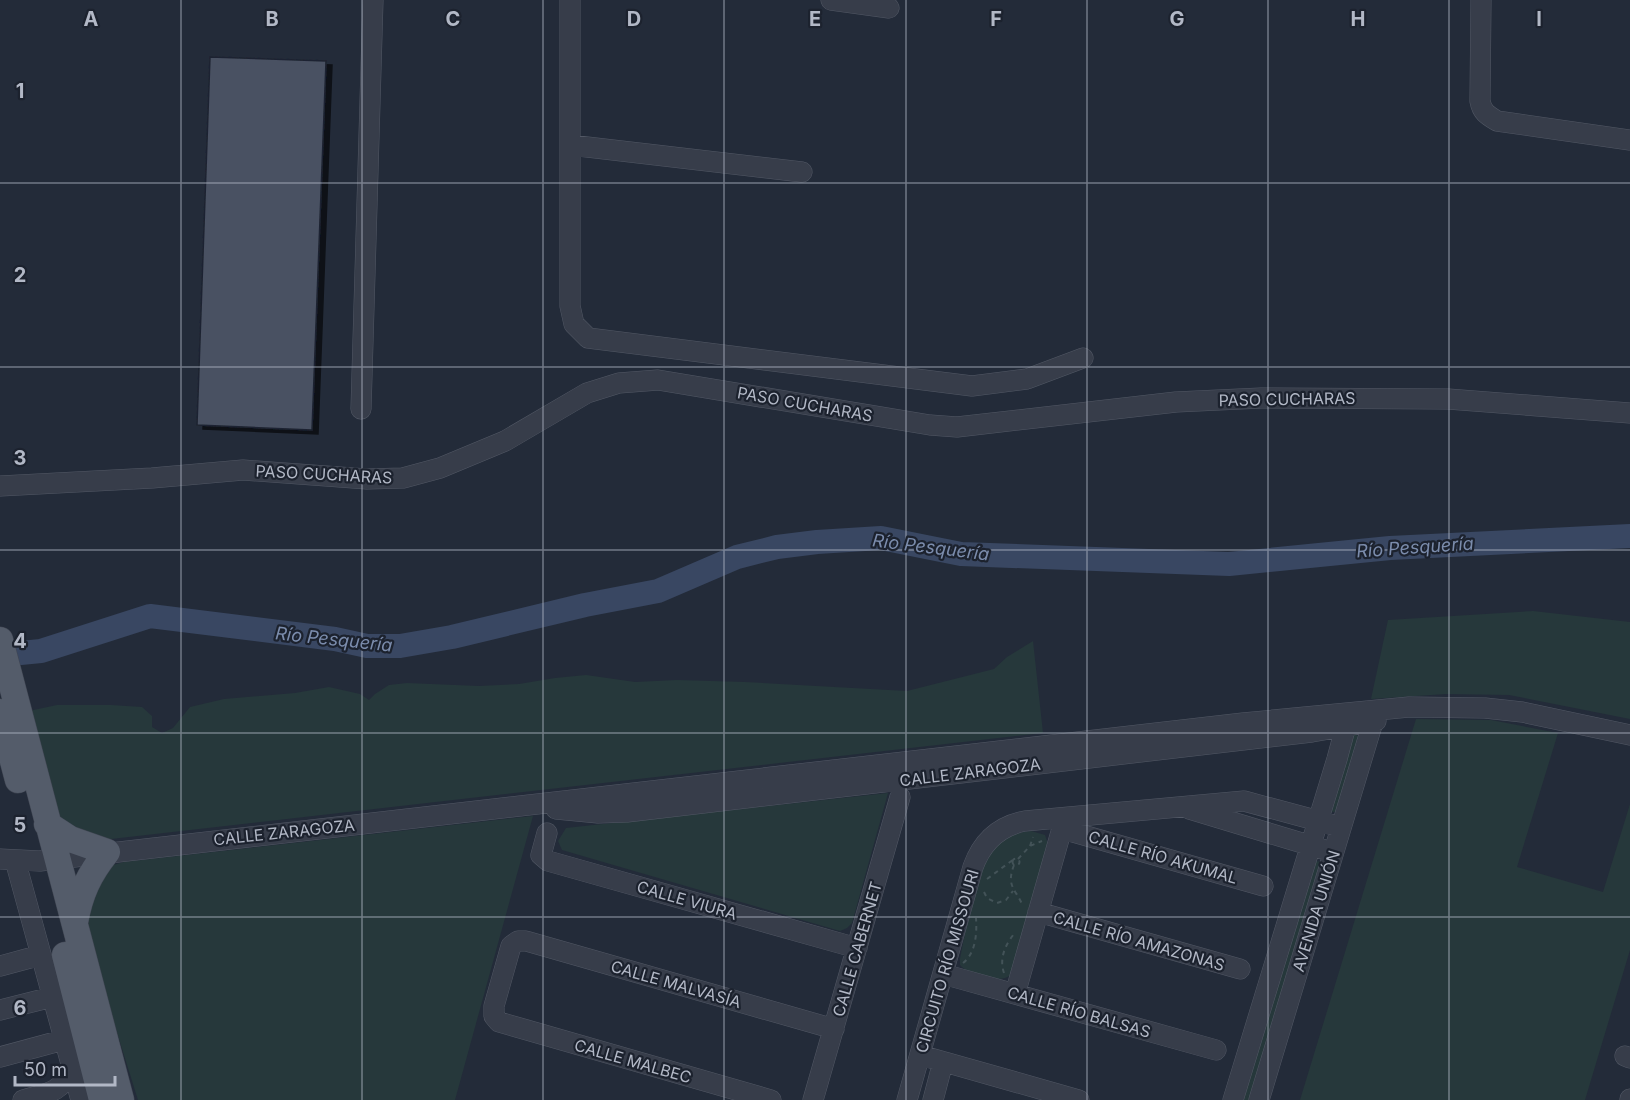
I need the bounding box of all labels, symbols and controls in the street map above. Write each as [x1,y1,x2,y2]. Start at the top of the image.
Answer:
text: A [84,7,99,31]
text: B [265,7,279,31]
text: C [446,7,460,31]
text: D [627,7,641,31]
text: E [809,7,821,31]
text: F [990,7,1002,31]
text: G [1169,7,1185,31]
text: H [1351,7,1365,31]
text: I [1536,7,1542,31]
text: 1 [16,79,24,103]
text: 2 [14,263,26,287]
street label: PASO CUCHARAS [736,382,874,426]
street label: PASO CUCHARAS [1218,388,1356,410]
text: 3 [14,446,26,470]
street label: PASO CUCHARAS [255,460,393,488]
water label: Río Pesquería [871,529,991,565]
water label: Río Pesquería [1356,532,1474,562]
water label: Río Pesquería [274,622,394,656]
text: 4 [13,629,27,653]
street label: CALLE ZARAGOZA [898,753,1042,791]
text: 5 [14,813,26,837]
street label: CALLE ZARAGOZA [212,815,356,849]
street label: CALLE RÍO AKUMAL [1086,826,1240,888]
street label: AVENIDA UNIÓN [1288,848,1344,974]
street label: CIRCUITO RÍO MISSOURI [911,867,983,1055]
street label: CALLE VIURA [635,876,739,924]
street label: CALLE CABERNET [828,879,886,1019]
street label: CALLE RÍO AMAZONAS [1051,907,1227,975]
street label: CALLE MALVASÍA [609,956,743,1012]
street label: CALLE RÍO BALSAS [1005,982,1153,1042]
text: 6 [14,996,27,1020]
street label: CALLE MALBEC [572,1035,694,1087]
scale bar [15,1049,116,1087]
text: 50 m [24,1059,67,1080]

